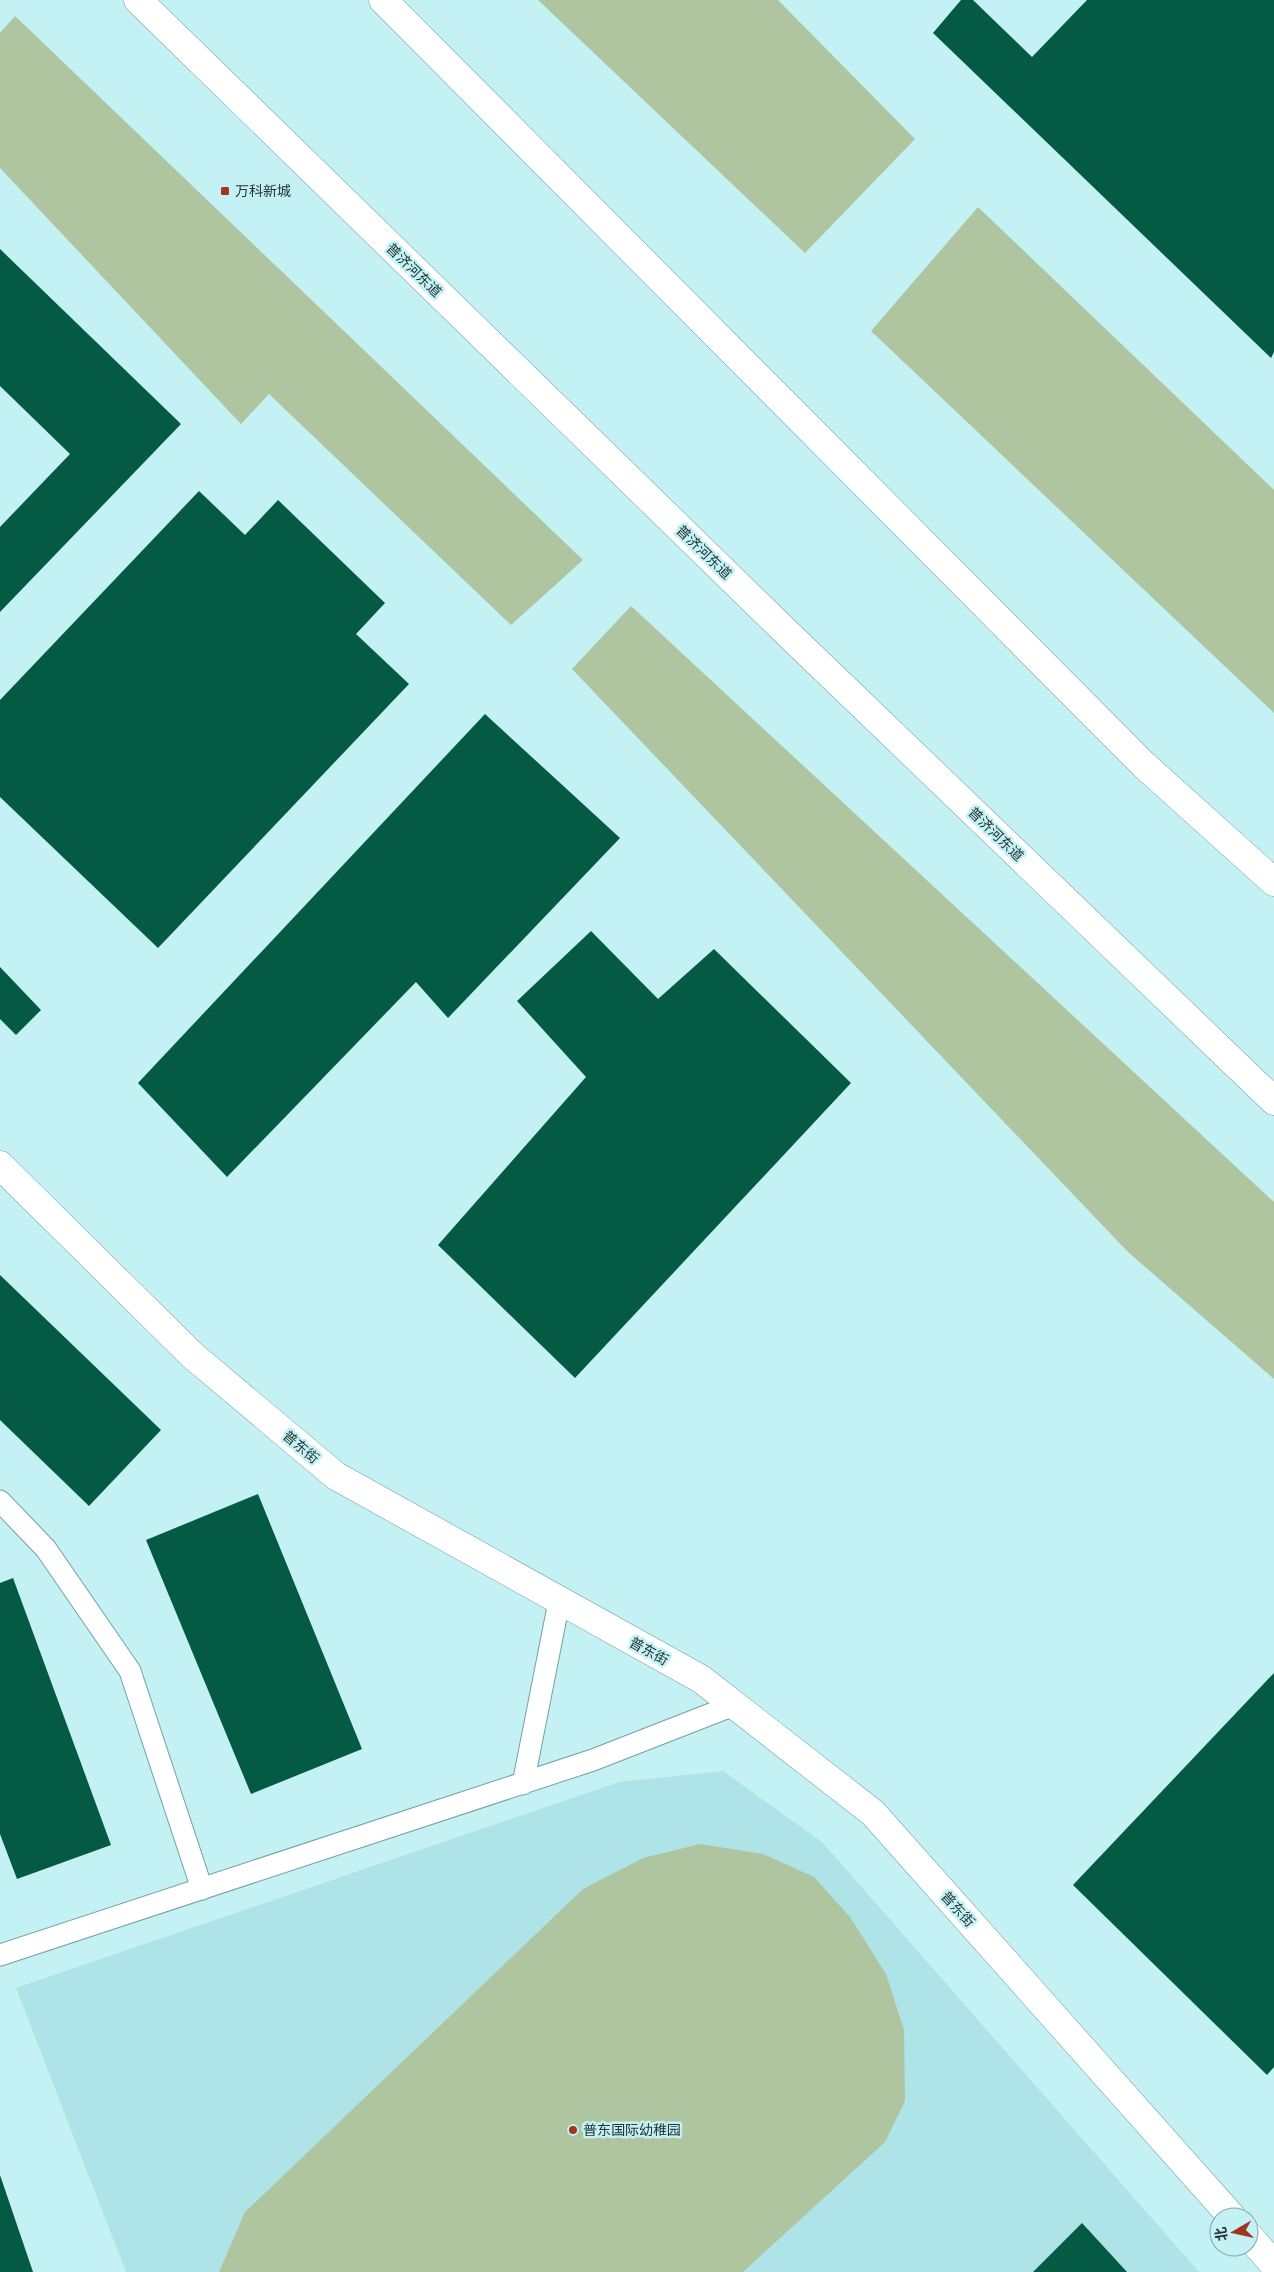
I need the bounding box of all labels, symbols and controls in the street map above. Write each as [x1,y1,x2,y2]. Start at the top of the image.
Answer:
place label: 万科新城 [235,183,291,199]
marker: 万科新城 [219,185,231,197]
street label: 普济河东道 [383,240,445,300]
street label: 普济河东道 [673,522,735,582]
street label: 普济河东道 [965,804,1027,864]
street label: 普东街 [280,1427,322,1467]
street label: 普东街 [627,1634,671,1668]
street label: 普东街 [938,1888,978,1930]
place label: 普东国际幼稚园 [583,2122,681,2138]
marker: 普东国际幼稚园 [567,2124,579,2136]
north arrow [1209,2207,1259,2257]
text: 北 [1212,2226,1230,2242]

